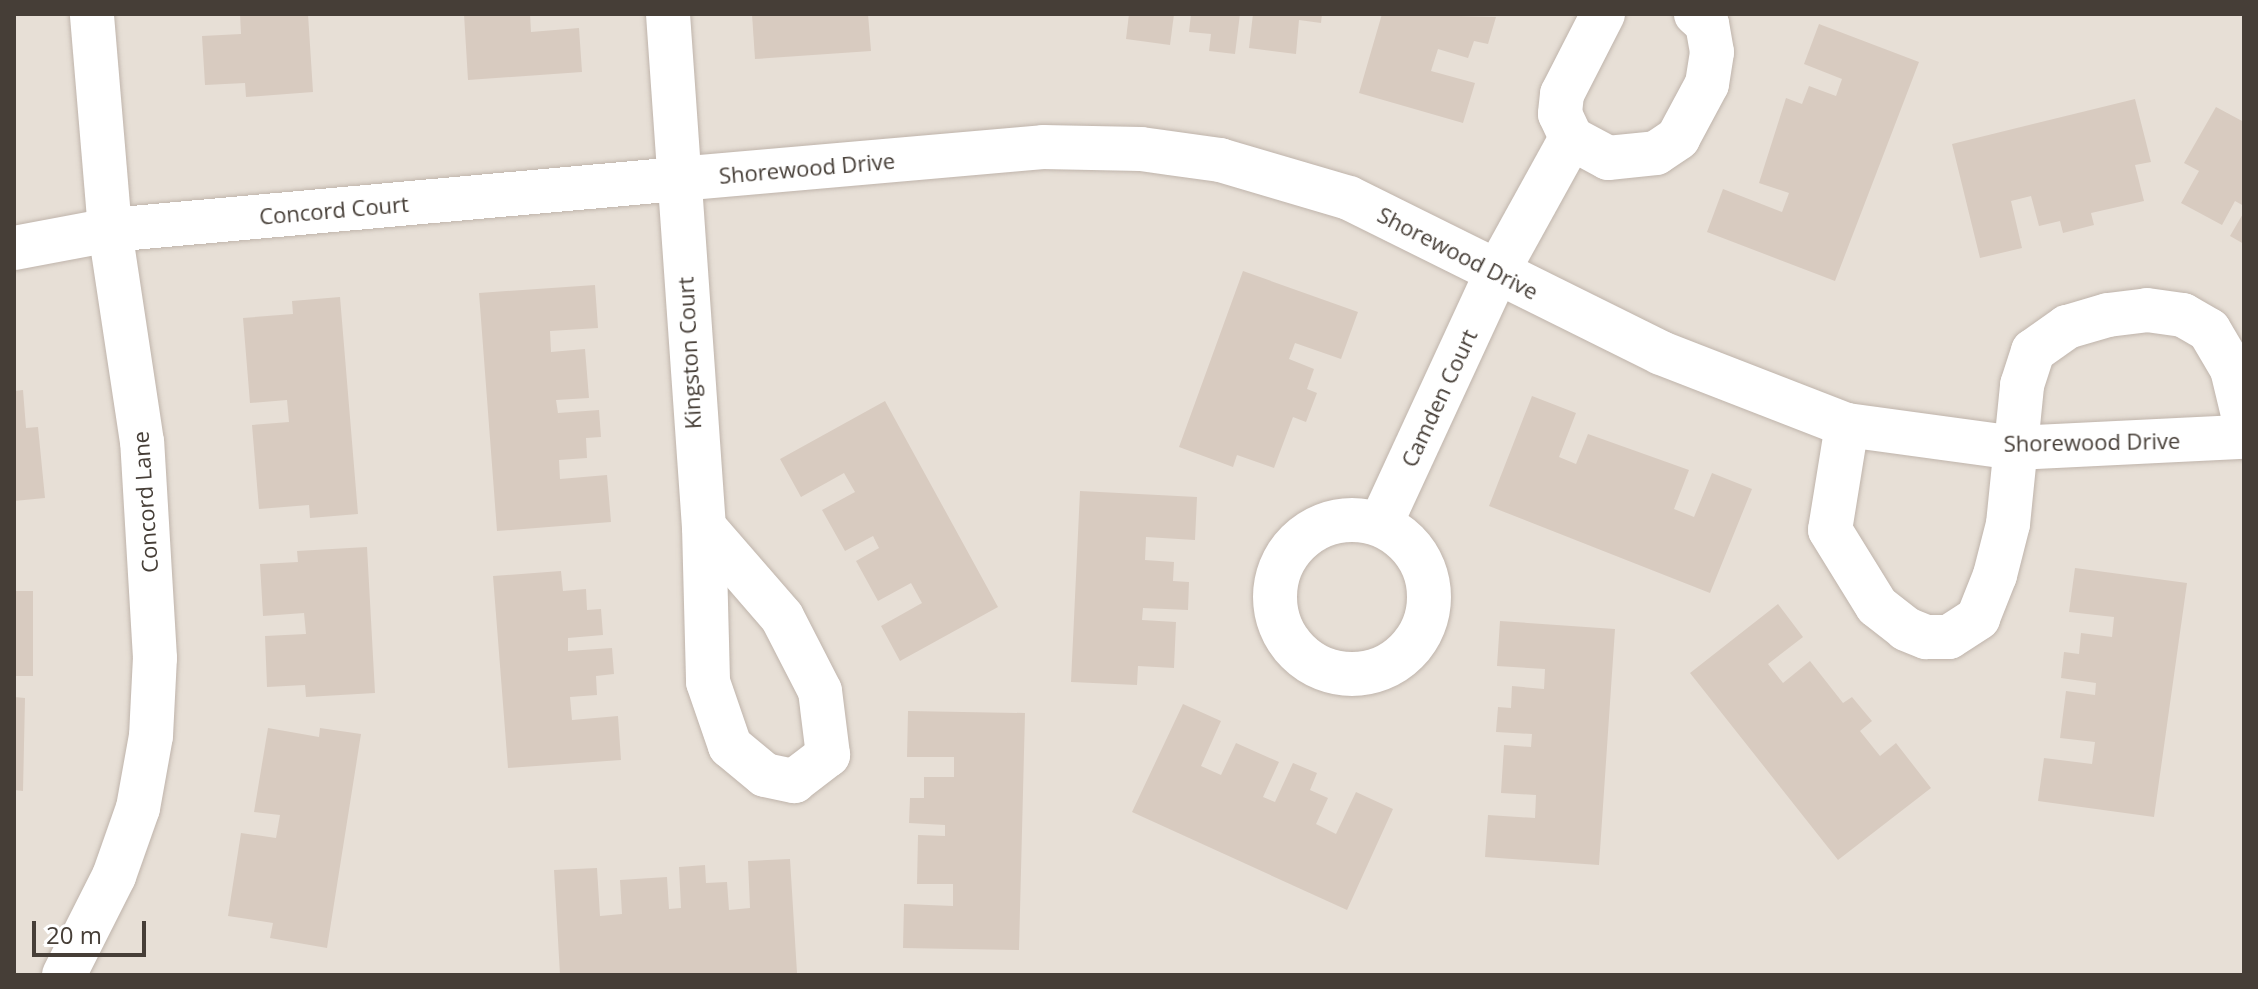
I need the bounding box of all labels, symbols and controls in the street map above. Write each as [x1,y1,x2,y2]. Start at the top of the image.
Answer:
street label: Shorewood Drive [718,147,896,189]
street label: Concord Court [258,190,410,230]
street label: Shorewood Drive [1373,201,1543,305]
street label: Kingston Court [672,276,706,430]
street label: Camden Court [1396,325,1482,471]
street label: Shorewood Drive [2003,427,2181,457]
street label: Concord Lane [127,430,163,574]
scale bar [36,905,150,955]
text: 20 m [46,918,102,951]

